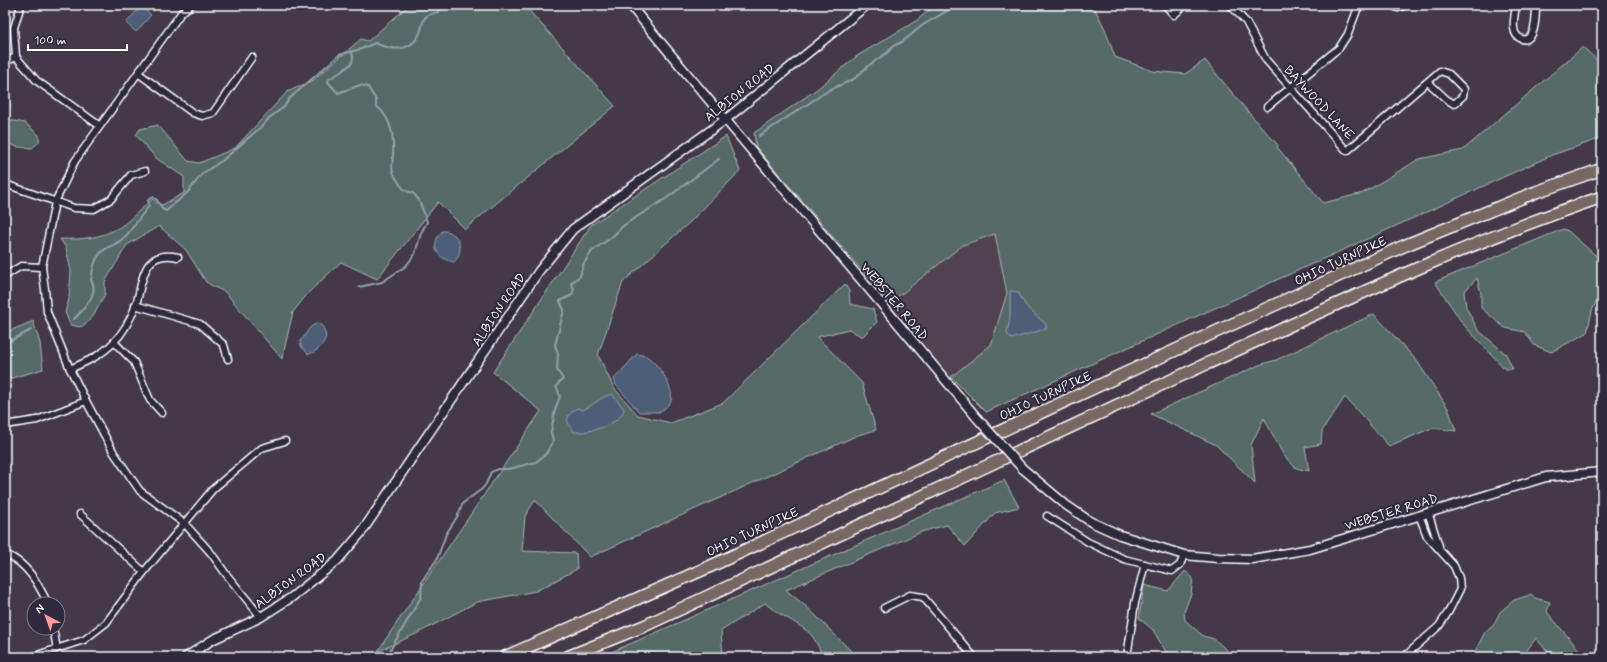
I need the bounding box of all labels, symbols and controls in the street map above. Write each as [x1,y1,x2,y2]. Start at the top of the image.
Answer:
scale bar [28,26,127,52]
text: 100 m [34,33,66,49]
street label: ALBION ROAD [701,60,779,126]
street label: BAYWOOD LANE [1280,62,1358,144]
street label: OHIO TURNPIKE [1292,232,1390,290]
street label: WEBSTER ROAD [856,260,931,344]
street label: ALBION ROAD [468,270,530,350]
street label: OHIO TURNPIKE [997,367,1095,425]
street label: WEBSTER ROAD [1343,490,1440,535]
street label: OHIO TURNPIKE [704,503,802,561]
street label: ALBION ROAD [252,549,330,613]
north arrow [26,596,66,636]
text: N [33,602,47,617]

